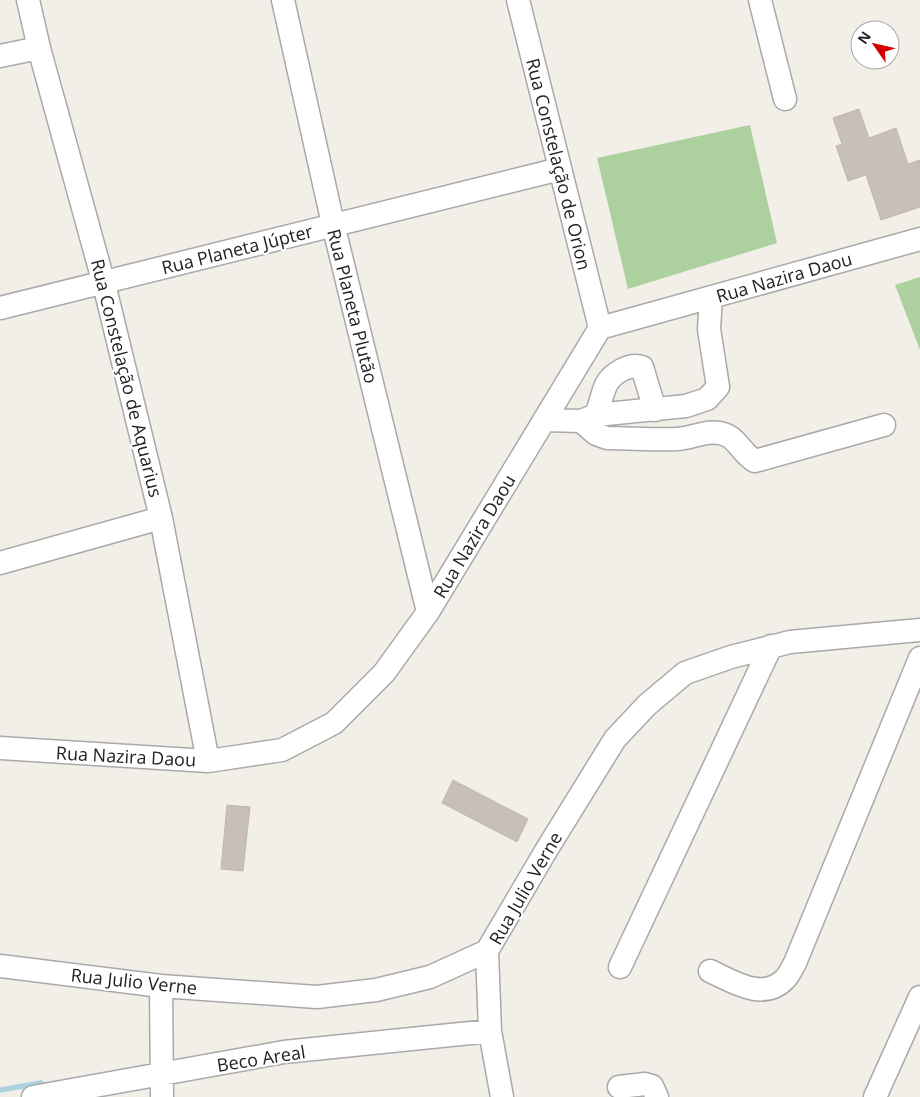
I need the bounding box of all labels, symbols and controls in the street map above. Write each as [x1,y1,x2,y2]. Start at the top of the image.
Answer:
north arrow [850,20,900,70]
text: N [853,27,875,47]
street label: Rua Constelação de Orion [521,56,597,272]
street label: Rua Planeta Júpter [159,218,316,279]
street label: Rua Planeta Plutão [322,226,384,386]
street label: Rua Nazira Daou [713,246,855,308]
street label: Rua Constelação de Aquarius [86,256,168,500]
street label: Rua Nazira Daou [428,470,520,602]
street label: Rua Nazira Daou [55,740,197,772]
street label: Rua Julio Verne [483,827,567,949]
street label: Rua Julio Verne [70,962,198,1000]
street label: Beco Areal [215,1039,307,1077]

